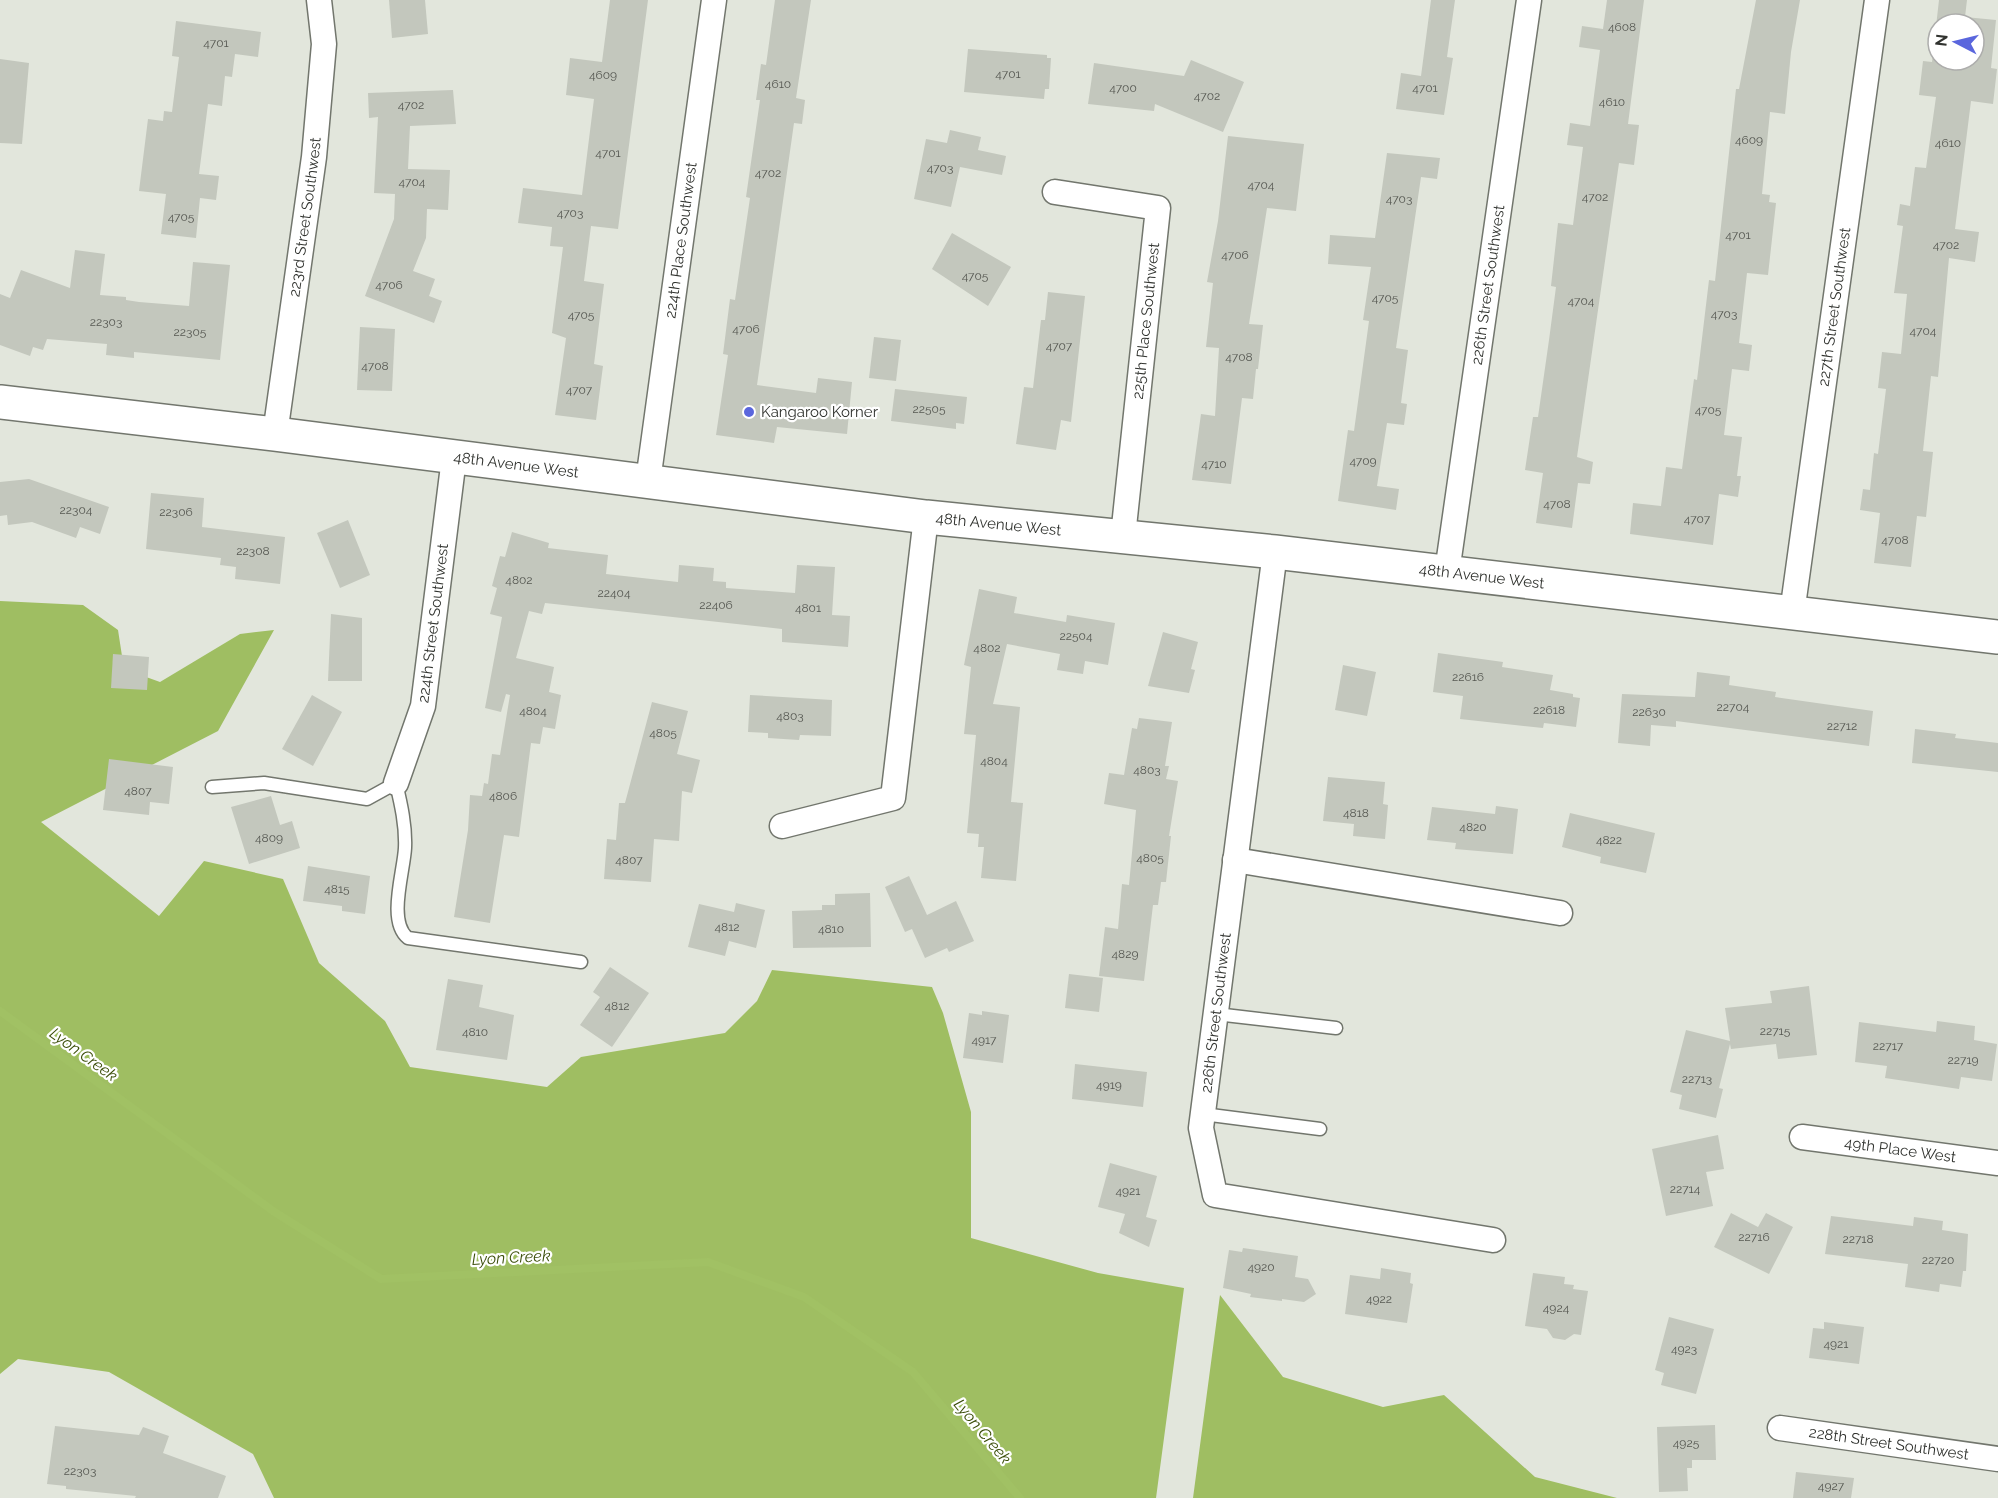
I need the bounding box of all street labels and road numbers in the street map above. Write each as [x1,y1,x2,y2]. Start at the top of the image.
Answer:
street label: 223rd Street Southwest [285,137,325,298]
street label: 224th Place Southwest [661,161,701,319]
street label: 226th Street Southwest [1468,204,1509,366]
street label: 227th Street Southwest [1815,226,1854,388]
street label: 225th Place Southwest [1129,242,1163,400]
street label: 48th Avenue West [453,448,580,482]
street label: 48th Avenue West [935,509,1062,540]
street label: 224th Street Southwest [414,542,452,704]
street label: 48th Avenue West [1418,560,1545,593]
street label: 226th Street Southwest [1197,932,1235,1094]
street label: 49th Place West [1843,1134,1957,1166]
street label: 228th Street Southwest [1808,1423,1970,1464]

